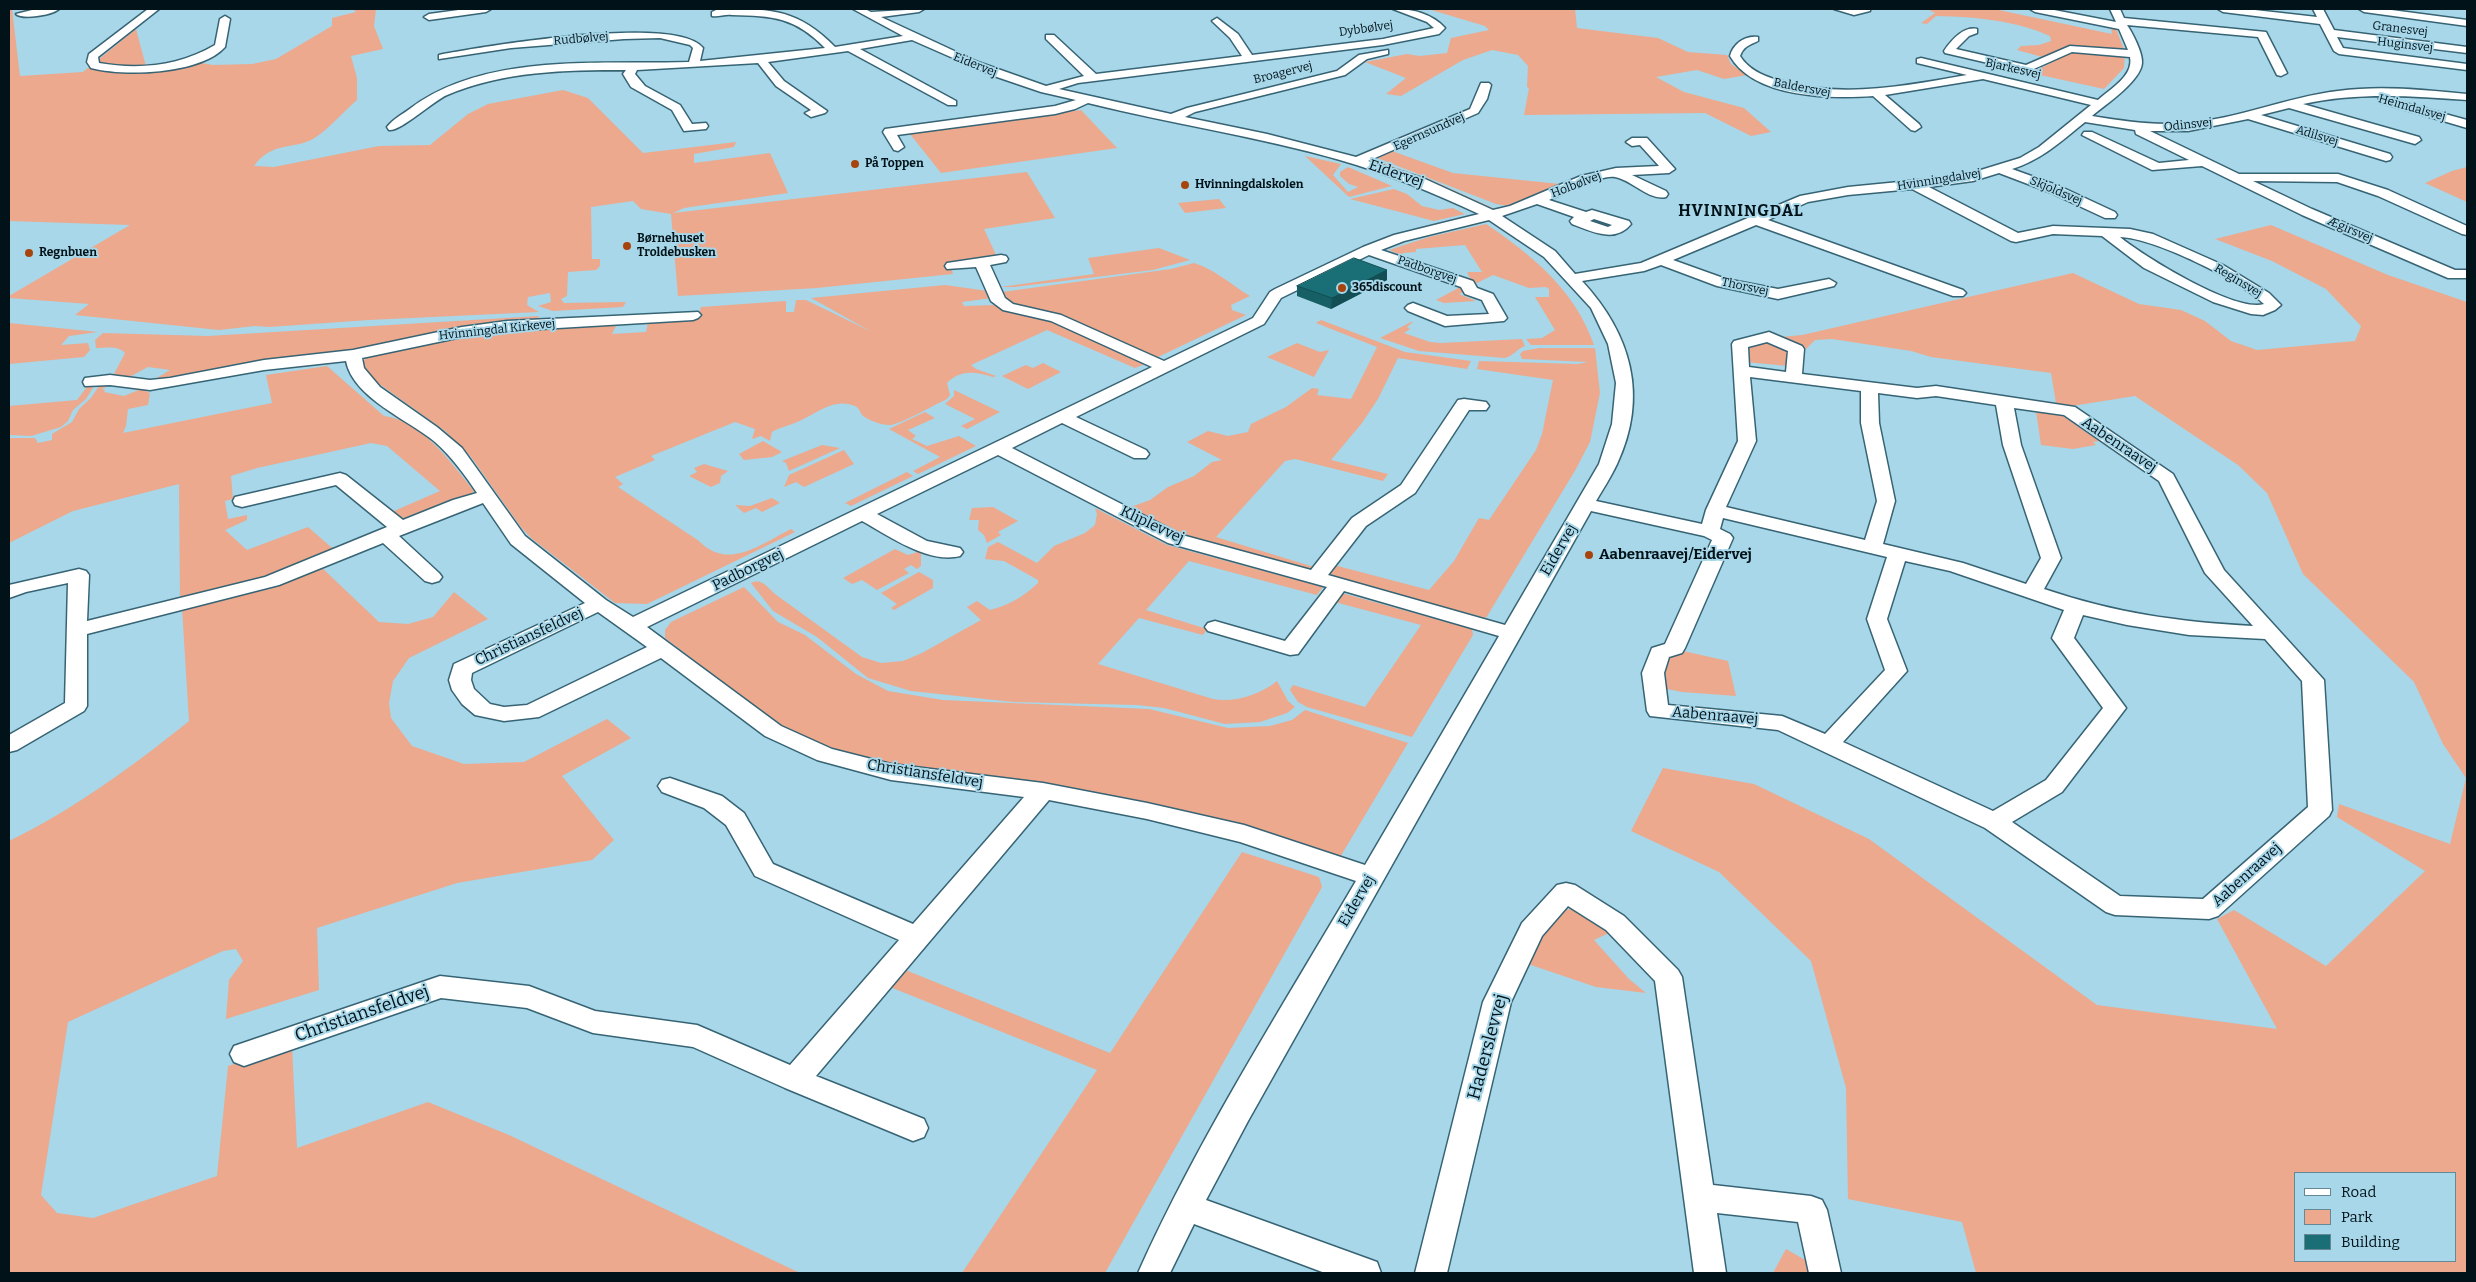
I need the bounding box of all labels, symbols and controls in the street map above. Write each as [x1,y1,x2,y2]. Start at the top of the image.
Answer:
street label: Dybbølvej [1338,18,1394,40]
street label: Granesvej [2371,18,2429,40]
street label: Rudbølvej [553,29,609,49]
street label: Huginsvej [2376,34,2434,56]
street label: Eidervej [951,50,999,80]
street label: Bjarkesvej [1984,56,2042,82]
street label: Broagervej [1252,59,1314,87]
street label: Baldersvej [1772,75,1832,101]
street label: Heimdalsvej [2377,92,2447,124]
street label: Egernsundvej [1391,110,1467,154]
street label: Odinsvej [2163,115,2213,135]
street label: Adilsvej [2294,123,2340,149]
street label: Eidervej [1366,156,1426,192]
place label: På Toppen [865,157,924,171]
marker: På Toppen [849,158,861,170]
street label: Hvinningdalvej [1896,166,1982,194]
street label: Holbølvej [1549,169,1603,201]
street label: Skjoldsvej [2028,173,2084,209]
place label: Hvinningdalskolen [1195,178,1303,192]
marker: Hvinningdalskolen [1179,179,1191,191]
district label: HVINNINGDAL [1677,202,1805,222]
street label: Ægirsvej [2325,214,2375,246]
place label: Børnehuset Troldebusken [637,232,716,260]
marker: Børnehuset Troldebusken [621,240,633,252]
place label: Regnbuen [39,246,97,260]
marker: Regnbuen [23,247,35,259]
street label: Padborgvej [1395,253,1459,287]
street label: Reginsvej [2212,261,2264,301]
street label: Thorsvej [1720,275,1770,299]
place label: 365discount [1352,281,1422,295]
marker: 365discount [1336,282,1348,294]
street label: Hvinningdal Kirkevej [438,317,556,343]
street label: Aabenraavej [2078,413,2160,477]
street label: Kliplevvej [1117,502,1187,548]
street label: Eidervej [1537,521,1581,579]
street label: Padborgvej [709,545,787,595]
place label: Aabenraavej/Eidervej [1599,546,1752,564]
marker: Aabenraavej/Eidervej [1583,549,1595,561]
street label: Christiansfeldvej [472,604,586,670]
street label: Aabenraavej [1671,703,1759,729]
street label: Christiansfeldvej [866,756,984,792]
street label: Aabenraavej [2209,839,2285,911]
street label: Eidervej [1335,872,1379,930]
street label: Christiansfeldvej [292,981,432,1047]
street label: Haderslevvej [1463,992,1513,1102]
legend [2294,1172,2456,1262]
text: Road [2341,1183,2376,1201]
text: Park [2341,1208,2373,1226]
text: Building [2341,1233,2400,1251]

